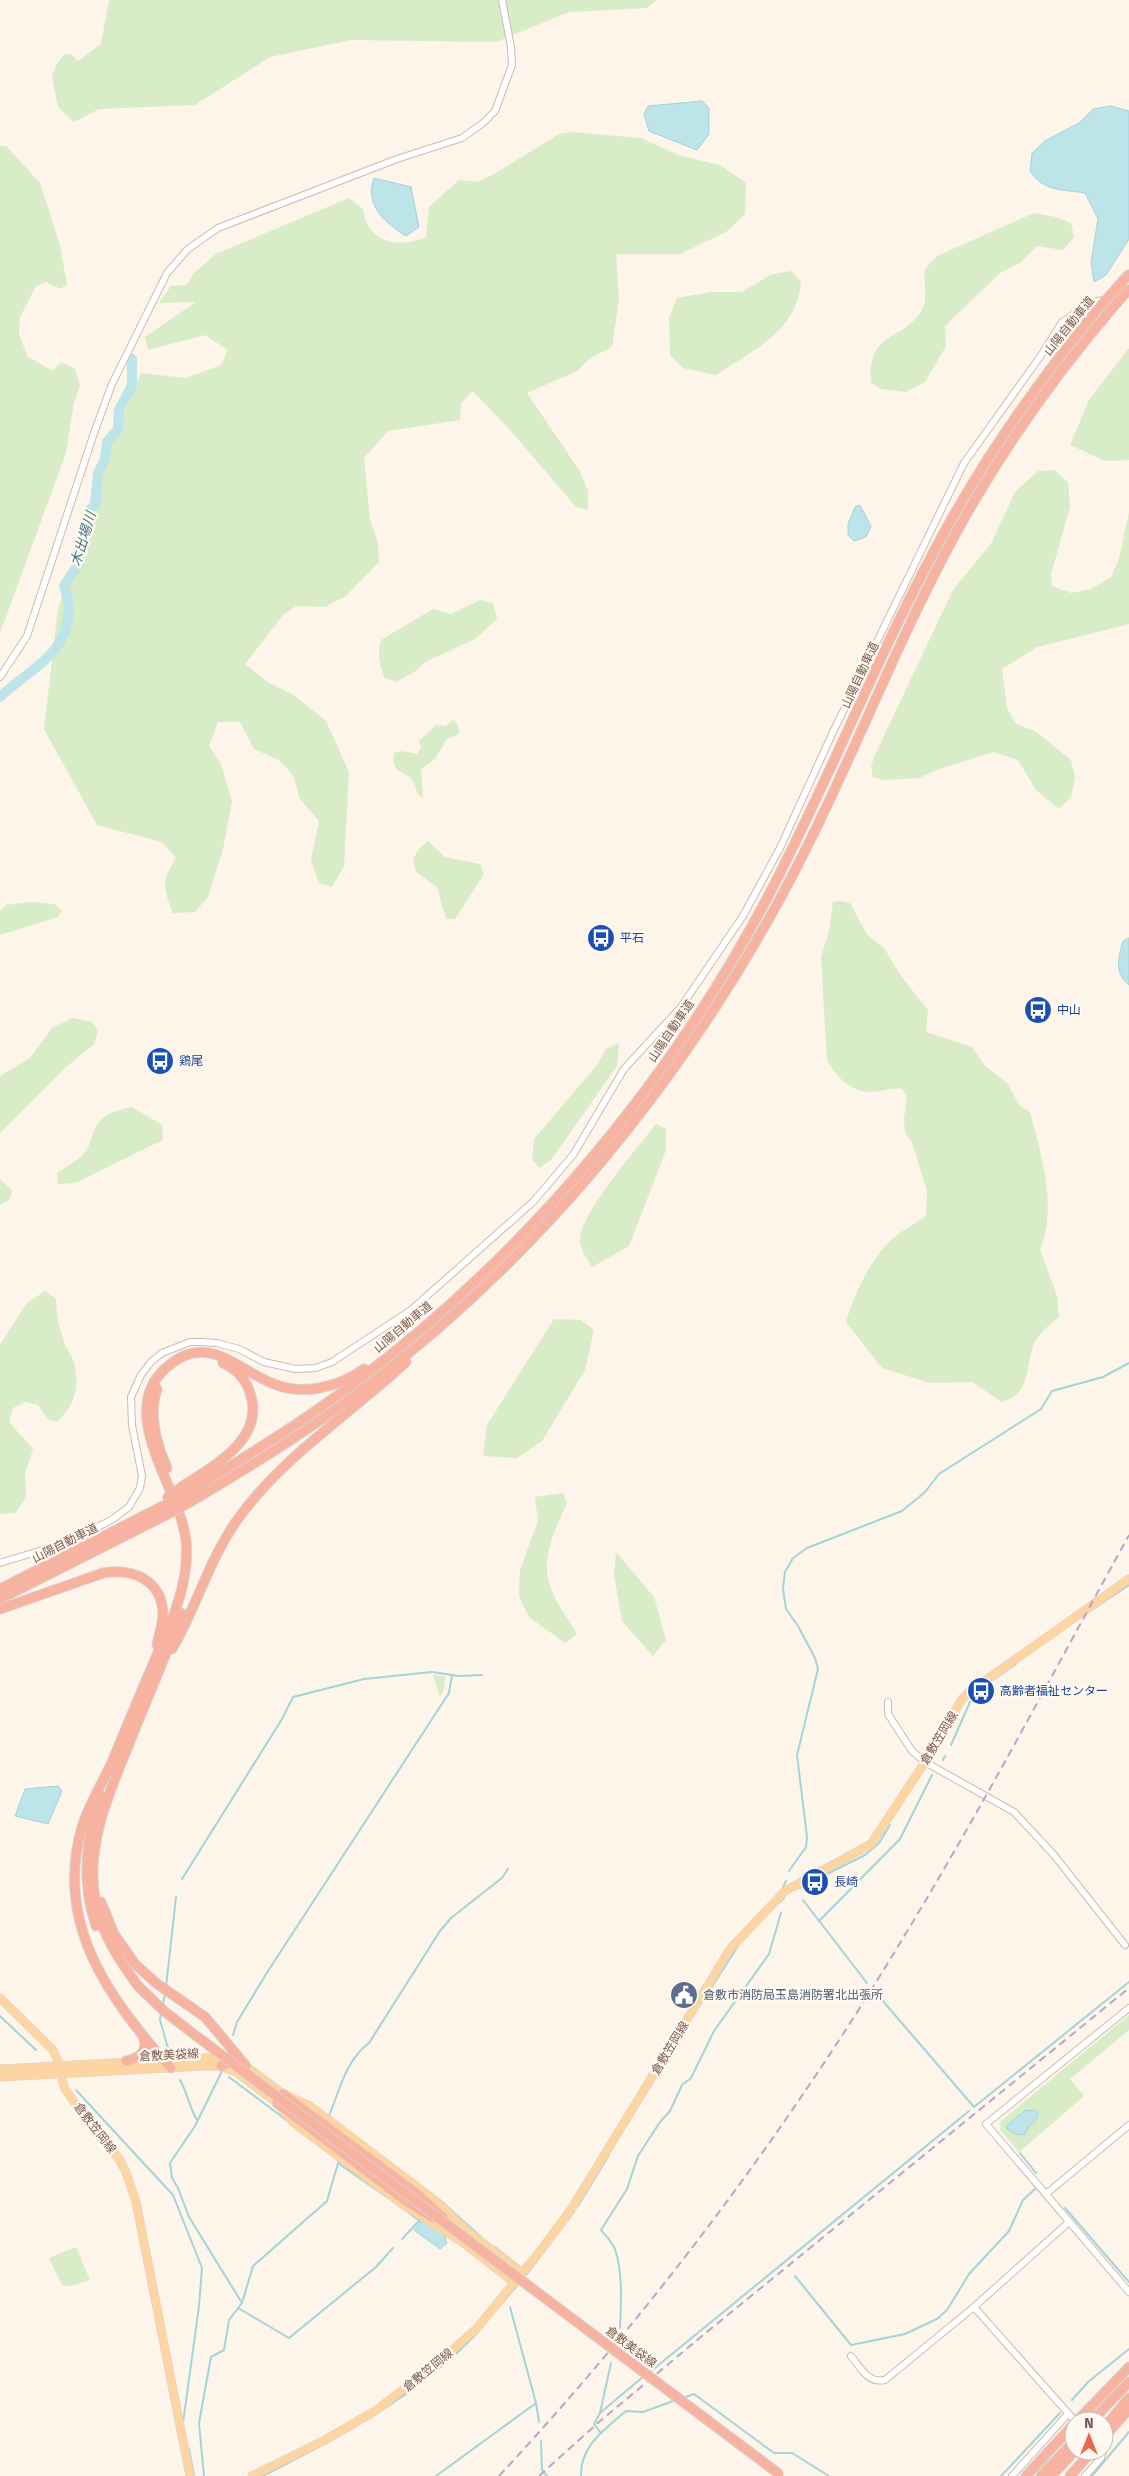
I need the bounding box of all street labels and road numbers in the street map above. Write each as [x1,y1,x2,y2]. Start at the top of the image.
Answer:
street label: 山陽自動車道 [1041,294,1097,358]
street label: 山陽自動車道 [838,639,882,711]
street label: 山陽自動車道 [645,997,697,1065]
street label: 山陽自動車道 [371,1298,435,1356]
street label: 山陽自動車道 [30,1520,100,1566]
street label: 倉敷笠岡線 [918,1709,960,1767]
street label: 倉敷笠岡線 [649,2019,691,2077]
street label: 倉敷美袋線 [139,2046,199,2064]
street label: 倉敷笠岡線 [71,2100,119,2156]
street label: 倉敷美袋線 [603,2323,659,2371]
street label: 倉敷笠岡線 [400,2346,456,2394]

